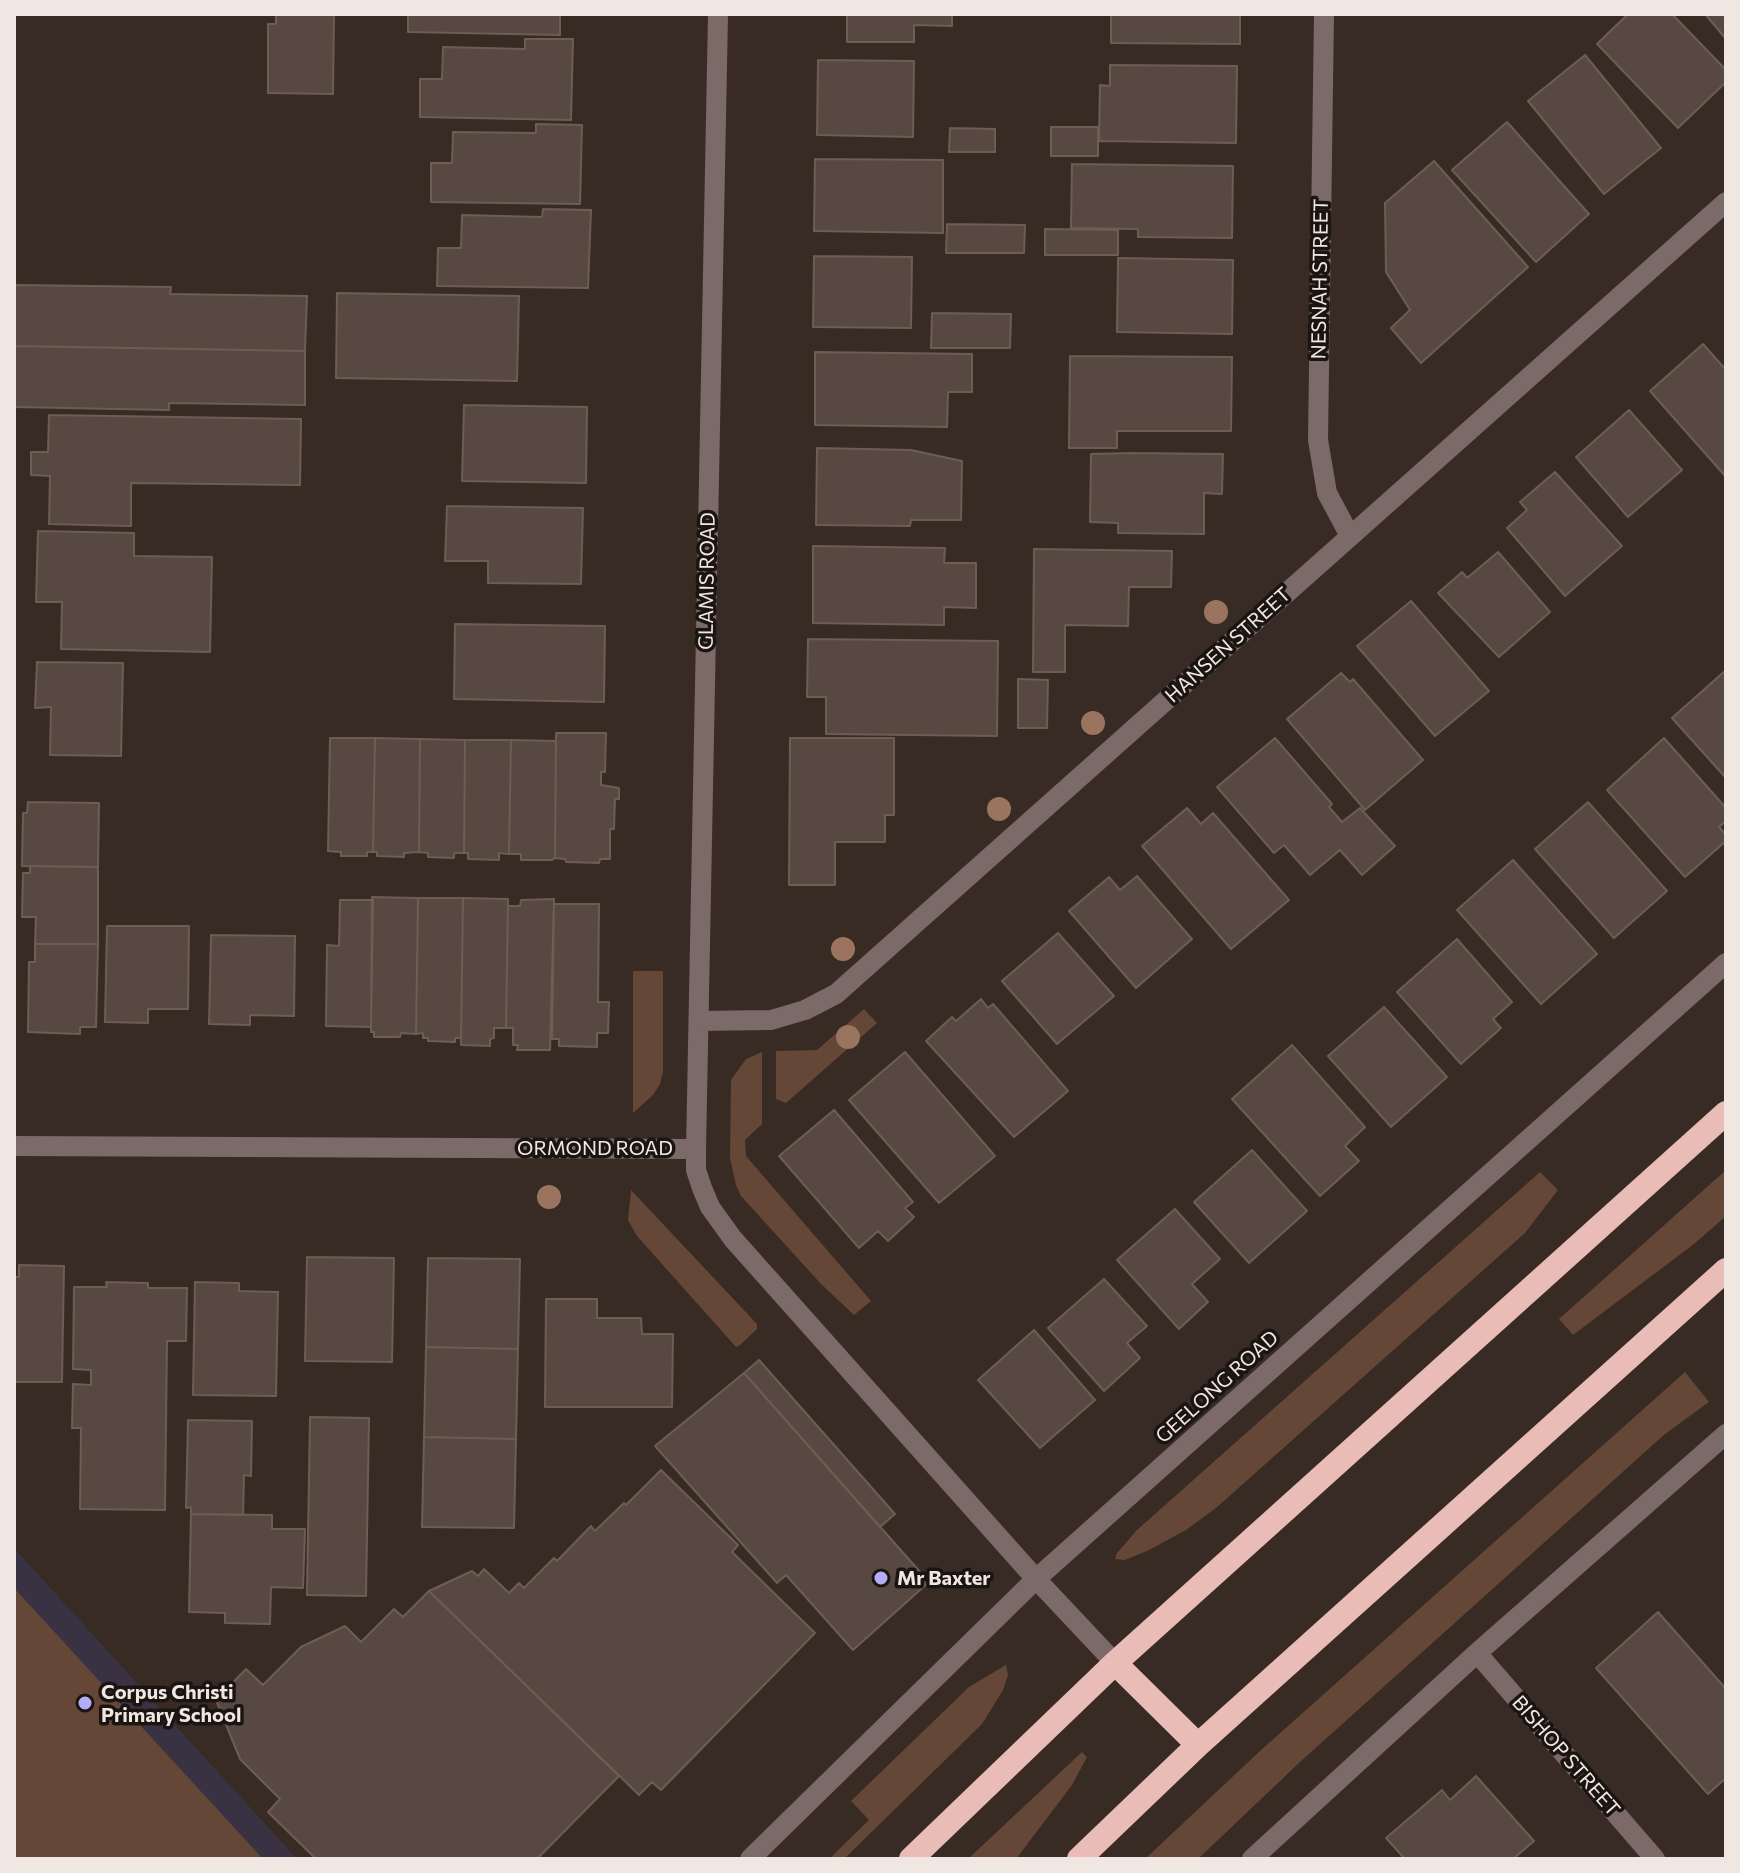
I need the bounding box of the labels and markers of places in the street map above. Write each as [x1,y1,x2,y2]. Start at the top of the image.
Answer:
place label: Mr Baxter [897,1566,991,1590]
marker: Mr Baxter [872,1569,890,1587]
place label: Corpus Christi Primary School [101,1680,241,1727]
marker: Corpus Christi Primary School [76,1694,94,1712]

